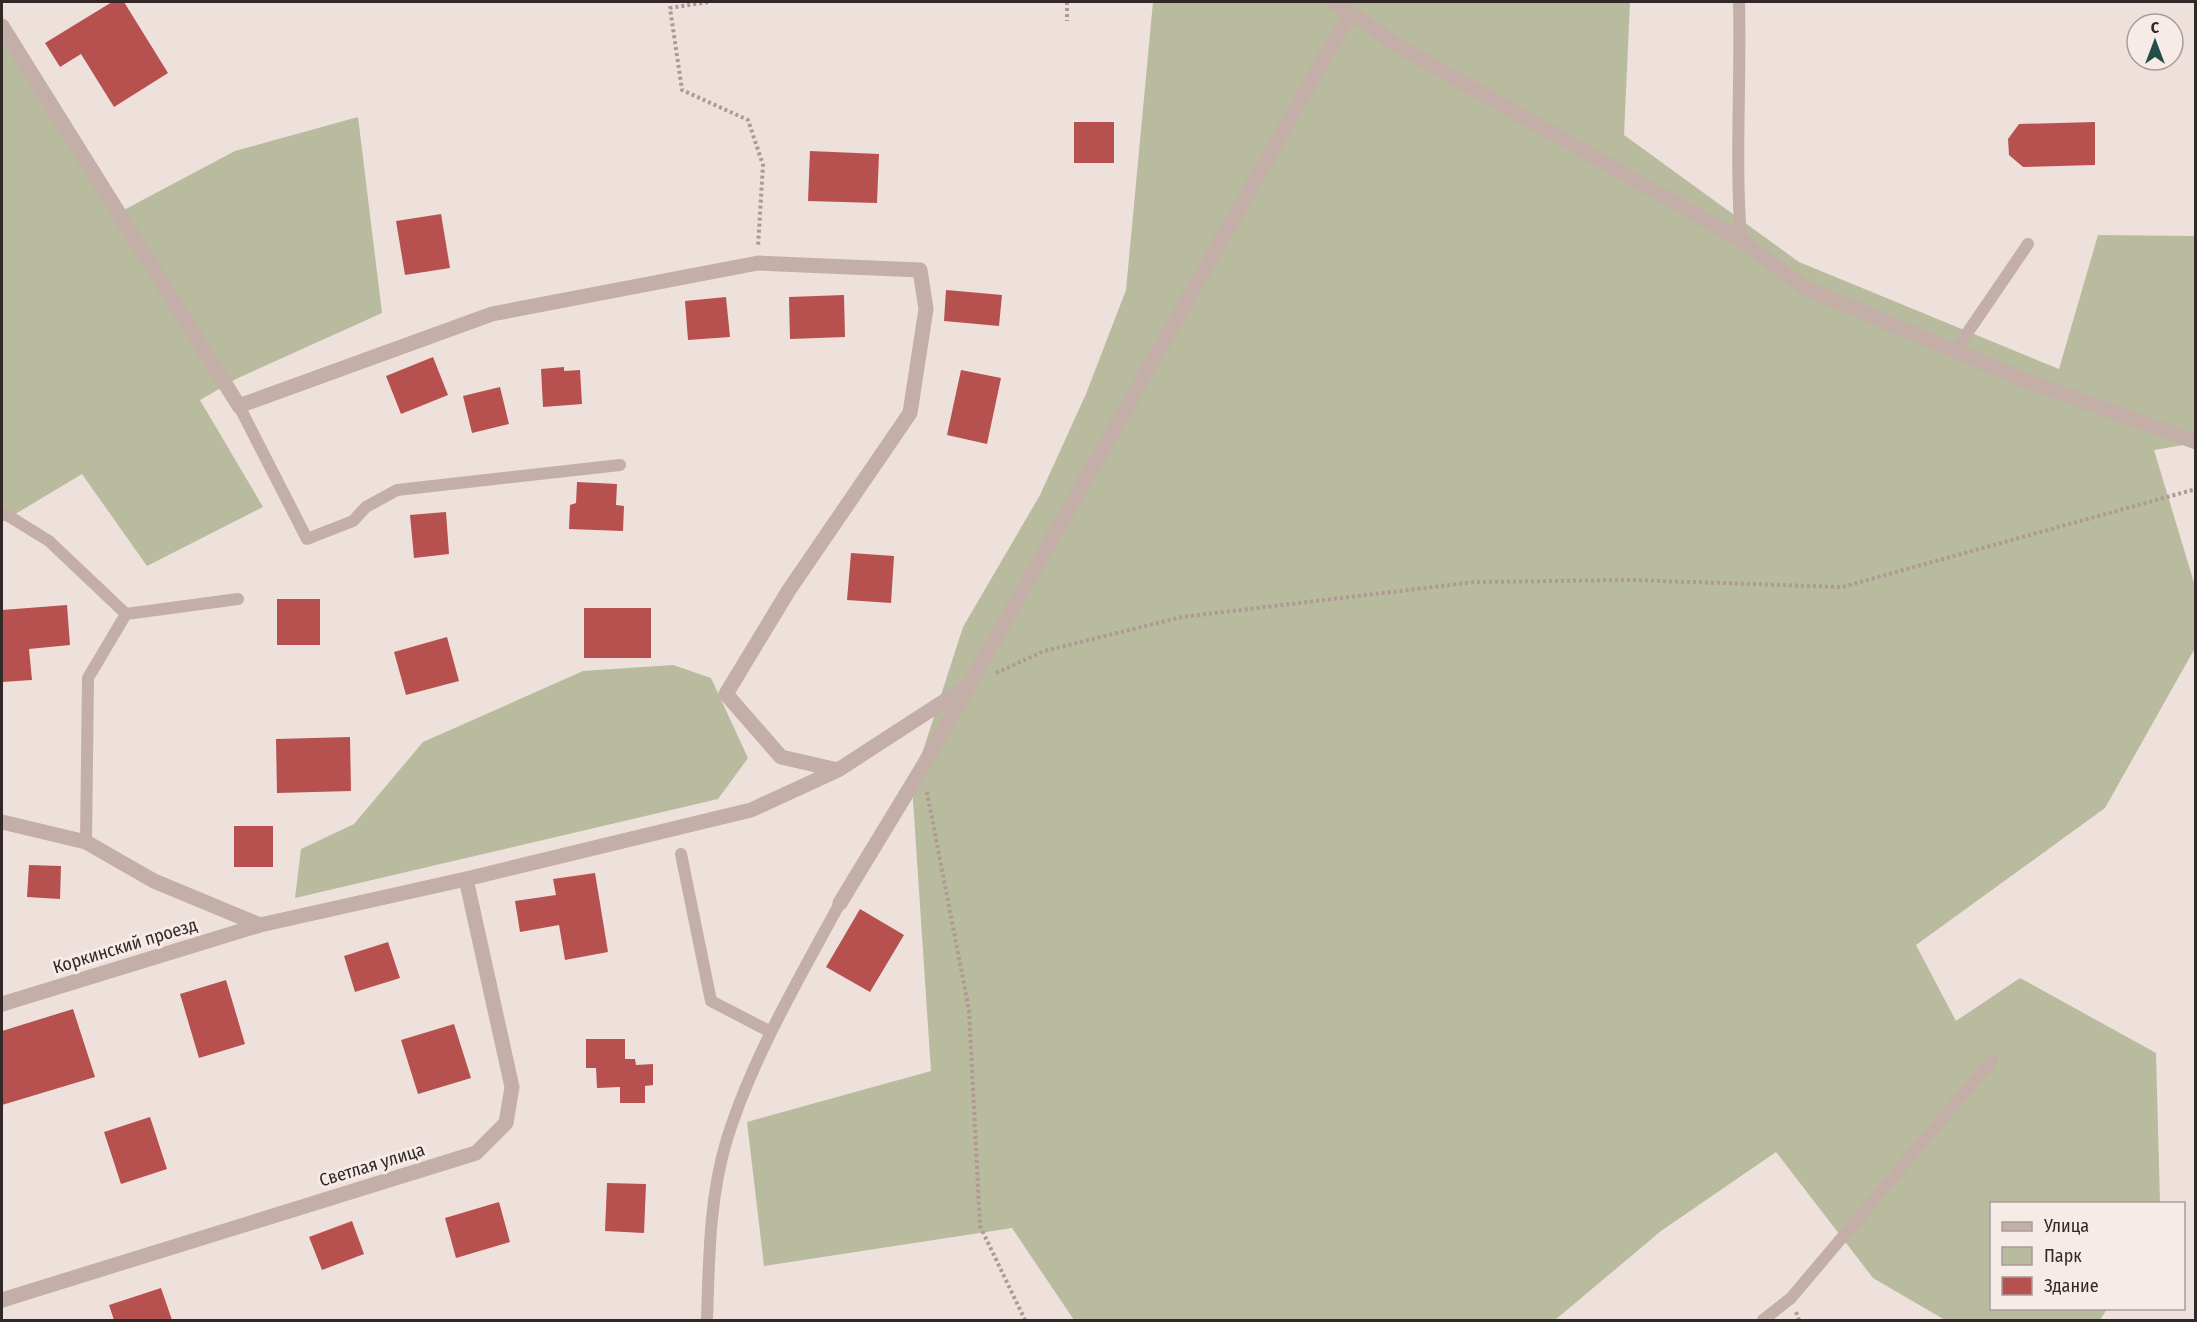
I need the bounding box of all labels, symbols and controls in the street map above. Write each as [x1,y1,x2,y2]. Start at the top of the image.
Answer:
north arrow [2125,12,2185,72]
text: С [2151,18,2160,37]
street label: Коркинский проезд [50,914,200,978]
street label: Светлая улица [317,1138,428,1191]
legend [1990,1202,2185,1310]
text: Улица [2043,1215,2089,1237]
text: Парк [2044,1245,2082,1267]
text: Здание [2044,1275,2099,1297]

